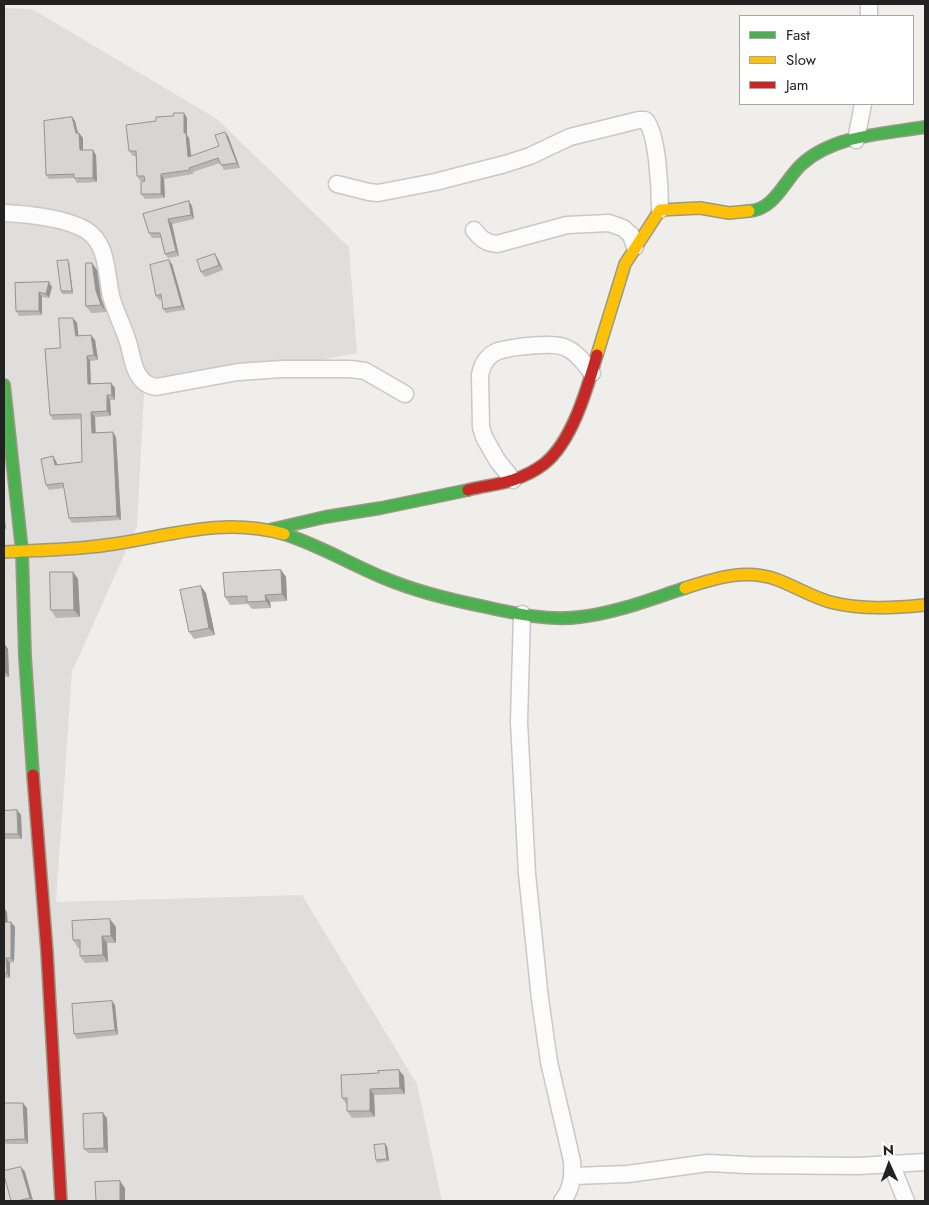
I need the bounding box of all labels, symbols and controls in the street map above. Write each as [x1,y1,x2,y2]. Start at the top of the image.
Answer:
legend [739,15,914,105]
text: Fast [786,24,810,46]
text: Slow [786,49,816,71]
text: Jam [786,74,809,96]
north arrow [864,1140,914,1190]
text: N [883,1140,894,1160]

